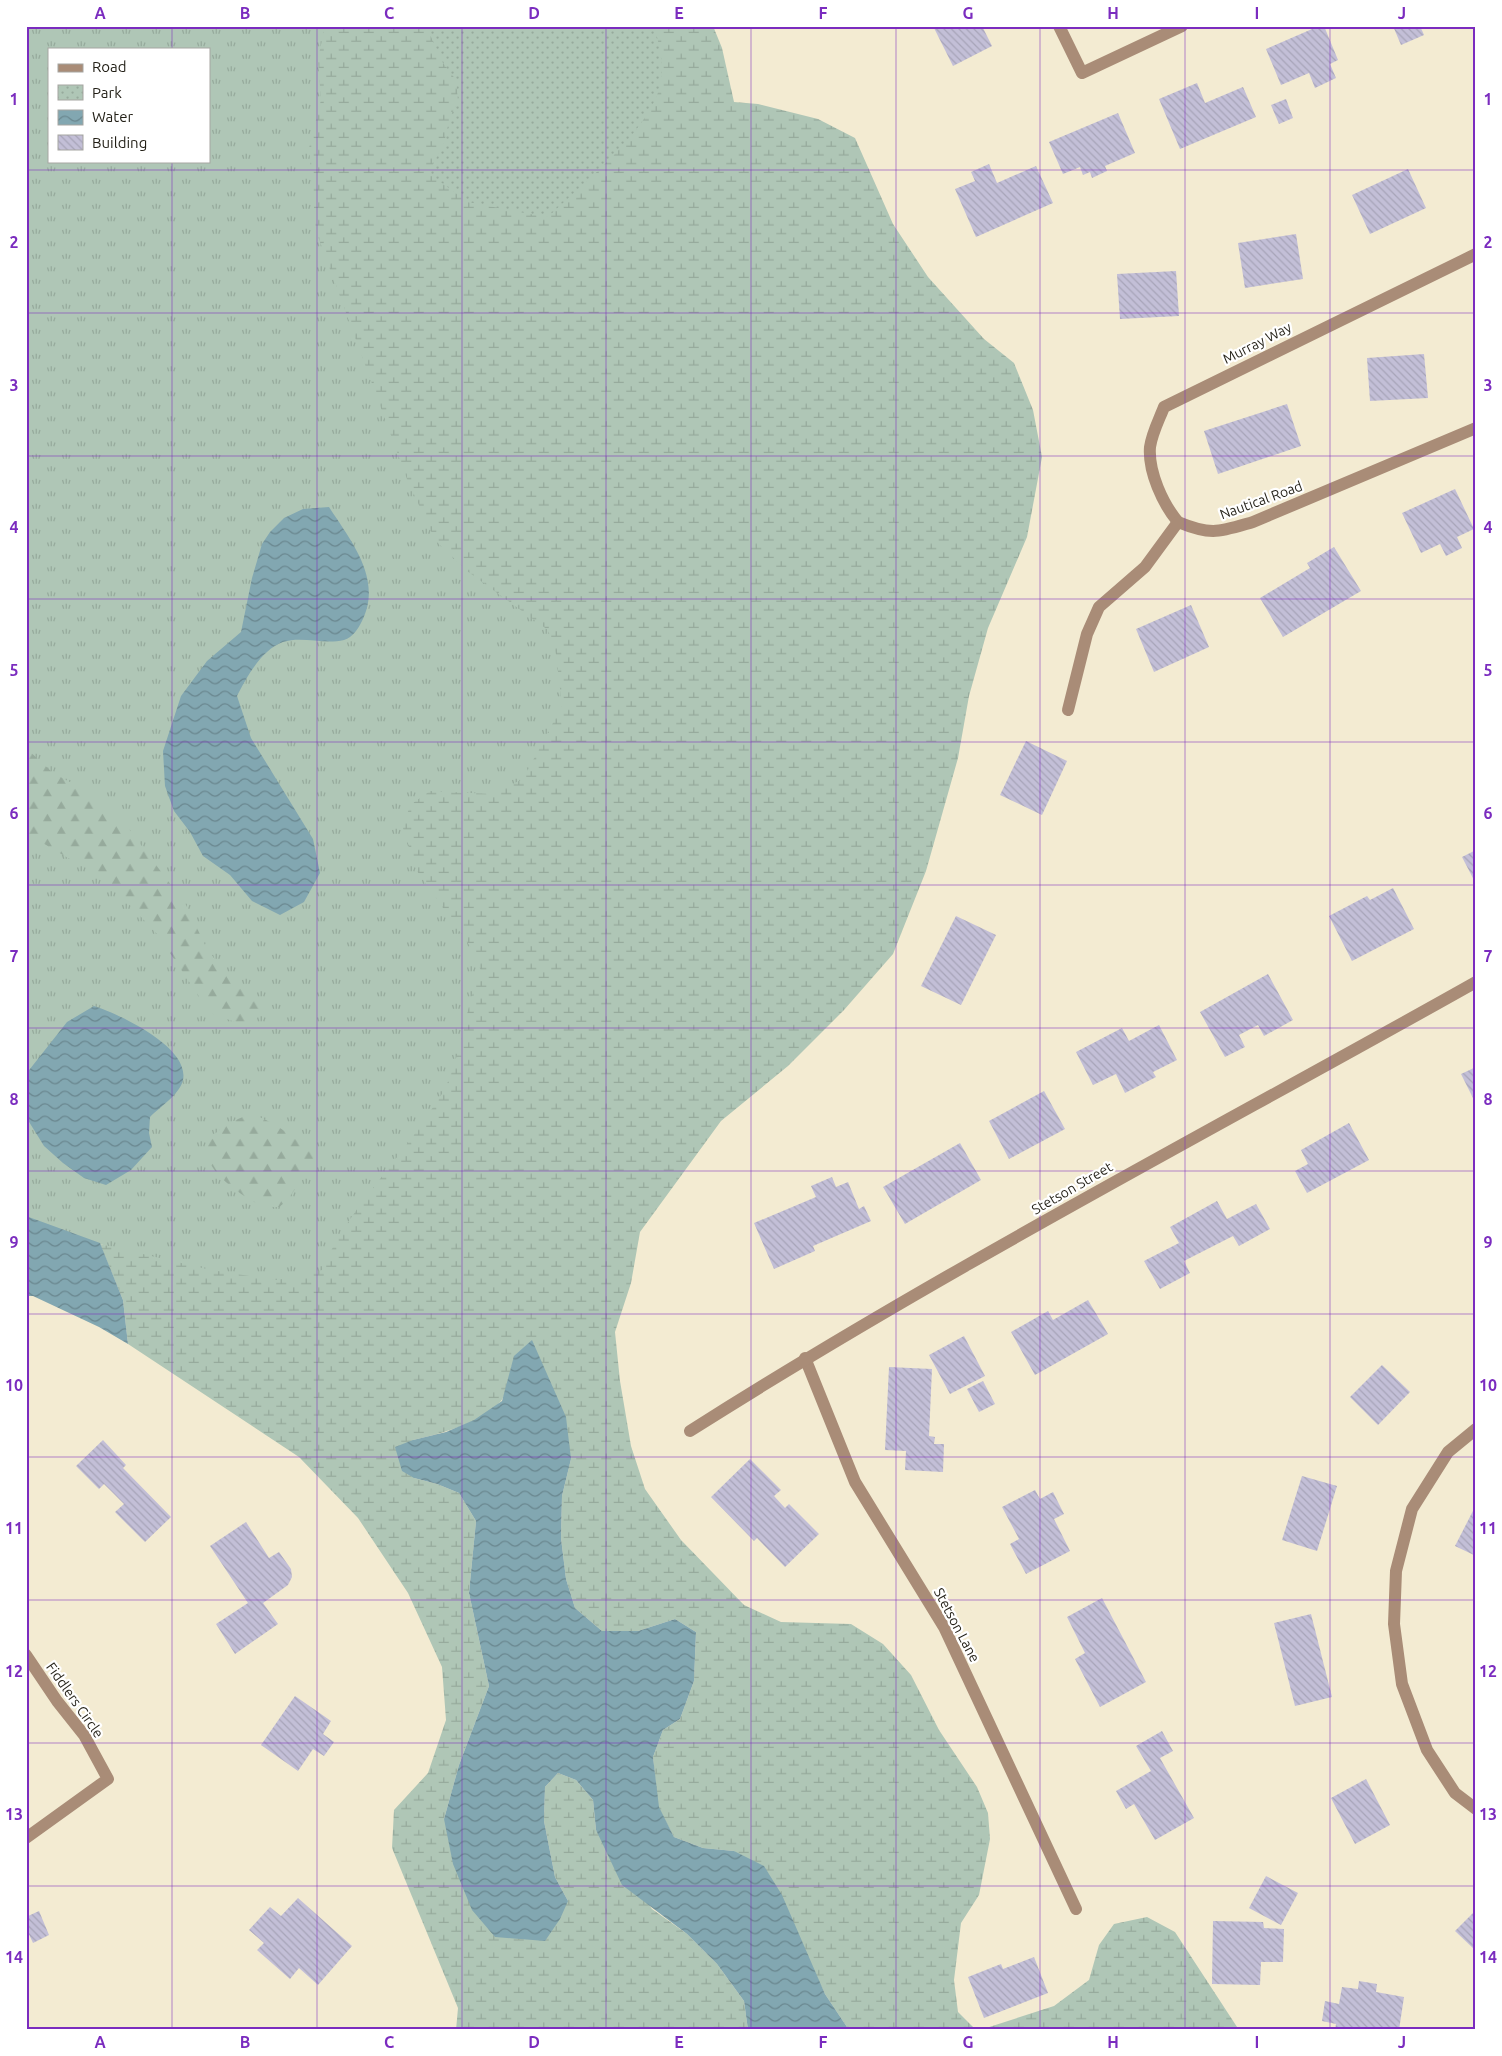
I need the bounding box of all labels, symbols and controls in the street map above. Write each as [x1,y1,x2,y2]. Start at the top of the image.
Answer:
text: A [94,4,106,22]
text: B [240,4,250,22]
text: C [384,4,394,22]
text: D [528,4,540,22]
text: E [674,4,684,22]
text: F [819,4,828,22]
text: G [962,4,974,22]
text: H [1107,4,1119,22]
text: I [1255,4,1259,22]
text: J [1398,4,1406,22]
legend [48,48,210,162]
text: Road [92,58,127,75]
text: Park [92,84,122,101]
text: 1 [9,90,19,108]
text: 1 [1483,90,1493,108]
text: Water [92,108,133,125]
text: Building [92,134,147,151]
text: 2 [9,233,19,251]
text: 2 [1483,233,1493,251]
street label: Murray Way [1220,319,1294,367]
text: 3 [9,376,19,394]
text: 3 [1483,376,1493,394]
street label: Nautical Road [1217,478,1305,522]
text: 4 [9,518,19,536]
text: 4 [1483,518,1493,536]
text: 5 [9,661,19,679]
text: 5 [1483,661,1493,679]
text: 6 [9,804,19,822]
text: 6 [1483,804,1493,822]
text: 7 [9,947,19,965]
text: 7 [1483,947,1493,965]
text: 8 [9,1090,19,1108]
text: 8 [1483,1090,1493,1108]
street label: Stetson Street [1029,1158,1116,1218]
text: 9 [9,1233,19,1251]
text: 9 [1483,1233,1493,1251]
text: 10 [5,1376,23,1394]
text: 10 [1479,1376,1497,1394]
text: 11 [5,1519,23,1537]
text: 11 [1479,1519,1497,1537]
street label: Stetson Lane [931,1585,983,1665]
street label: Fiddlers Circle [43,1659,107,1741]
text: 12 [5,1662,23,1680]
text: 12 [1479,1662,1497,1680]
text: 13 [5,1805,23,1823]
text: 13 [1479,1805,1497,1823]
text: 14 [5,1948,23,1966]
text: 14 [1479,1948,1497,1966]
text: A [94,2033,106,2051]
text: B [240,2033,250,2051]
text: C [384,2033,394,2051]
text: D [528,2033,540,2051]
text: E [674,2033,684,2051]
text: F [819,2033,828,2051]
text: G [962,2033,974,2051]
text: H [1107,2033,1119,2051]
text: I [1255,2033,1259,2051]
text: J [1398,2033,1406,2051]

